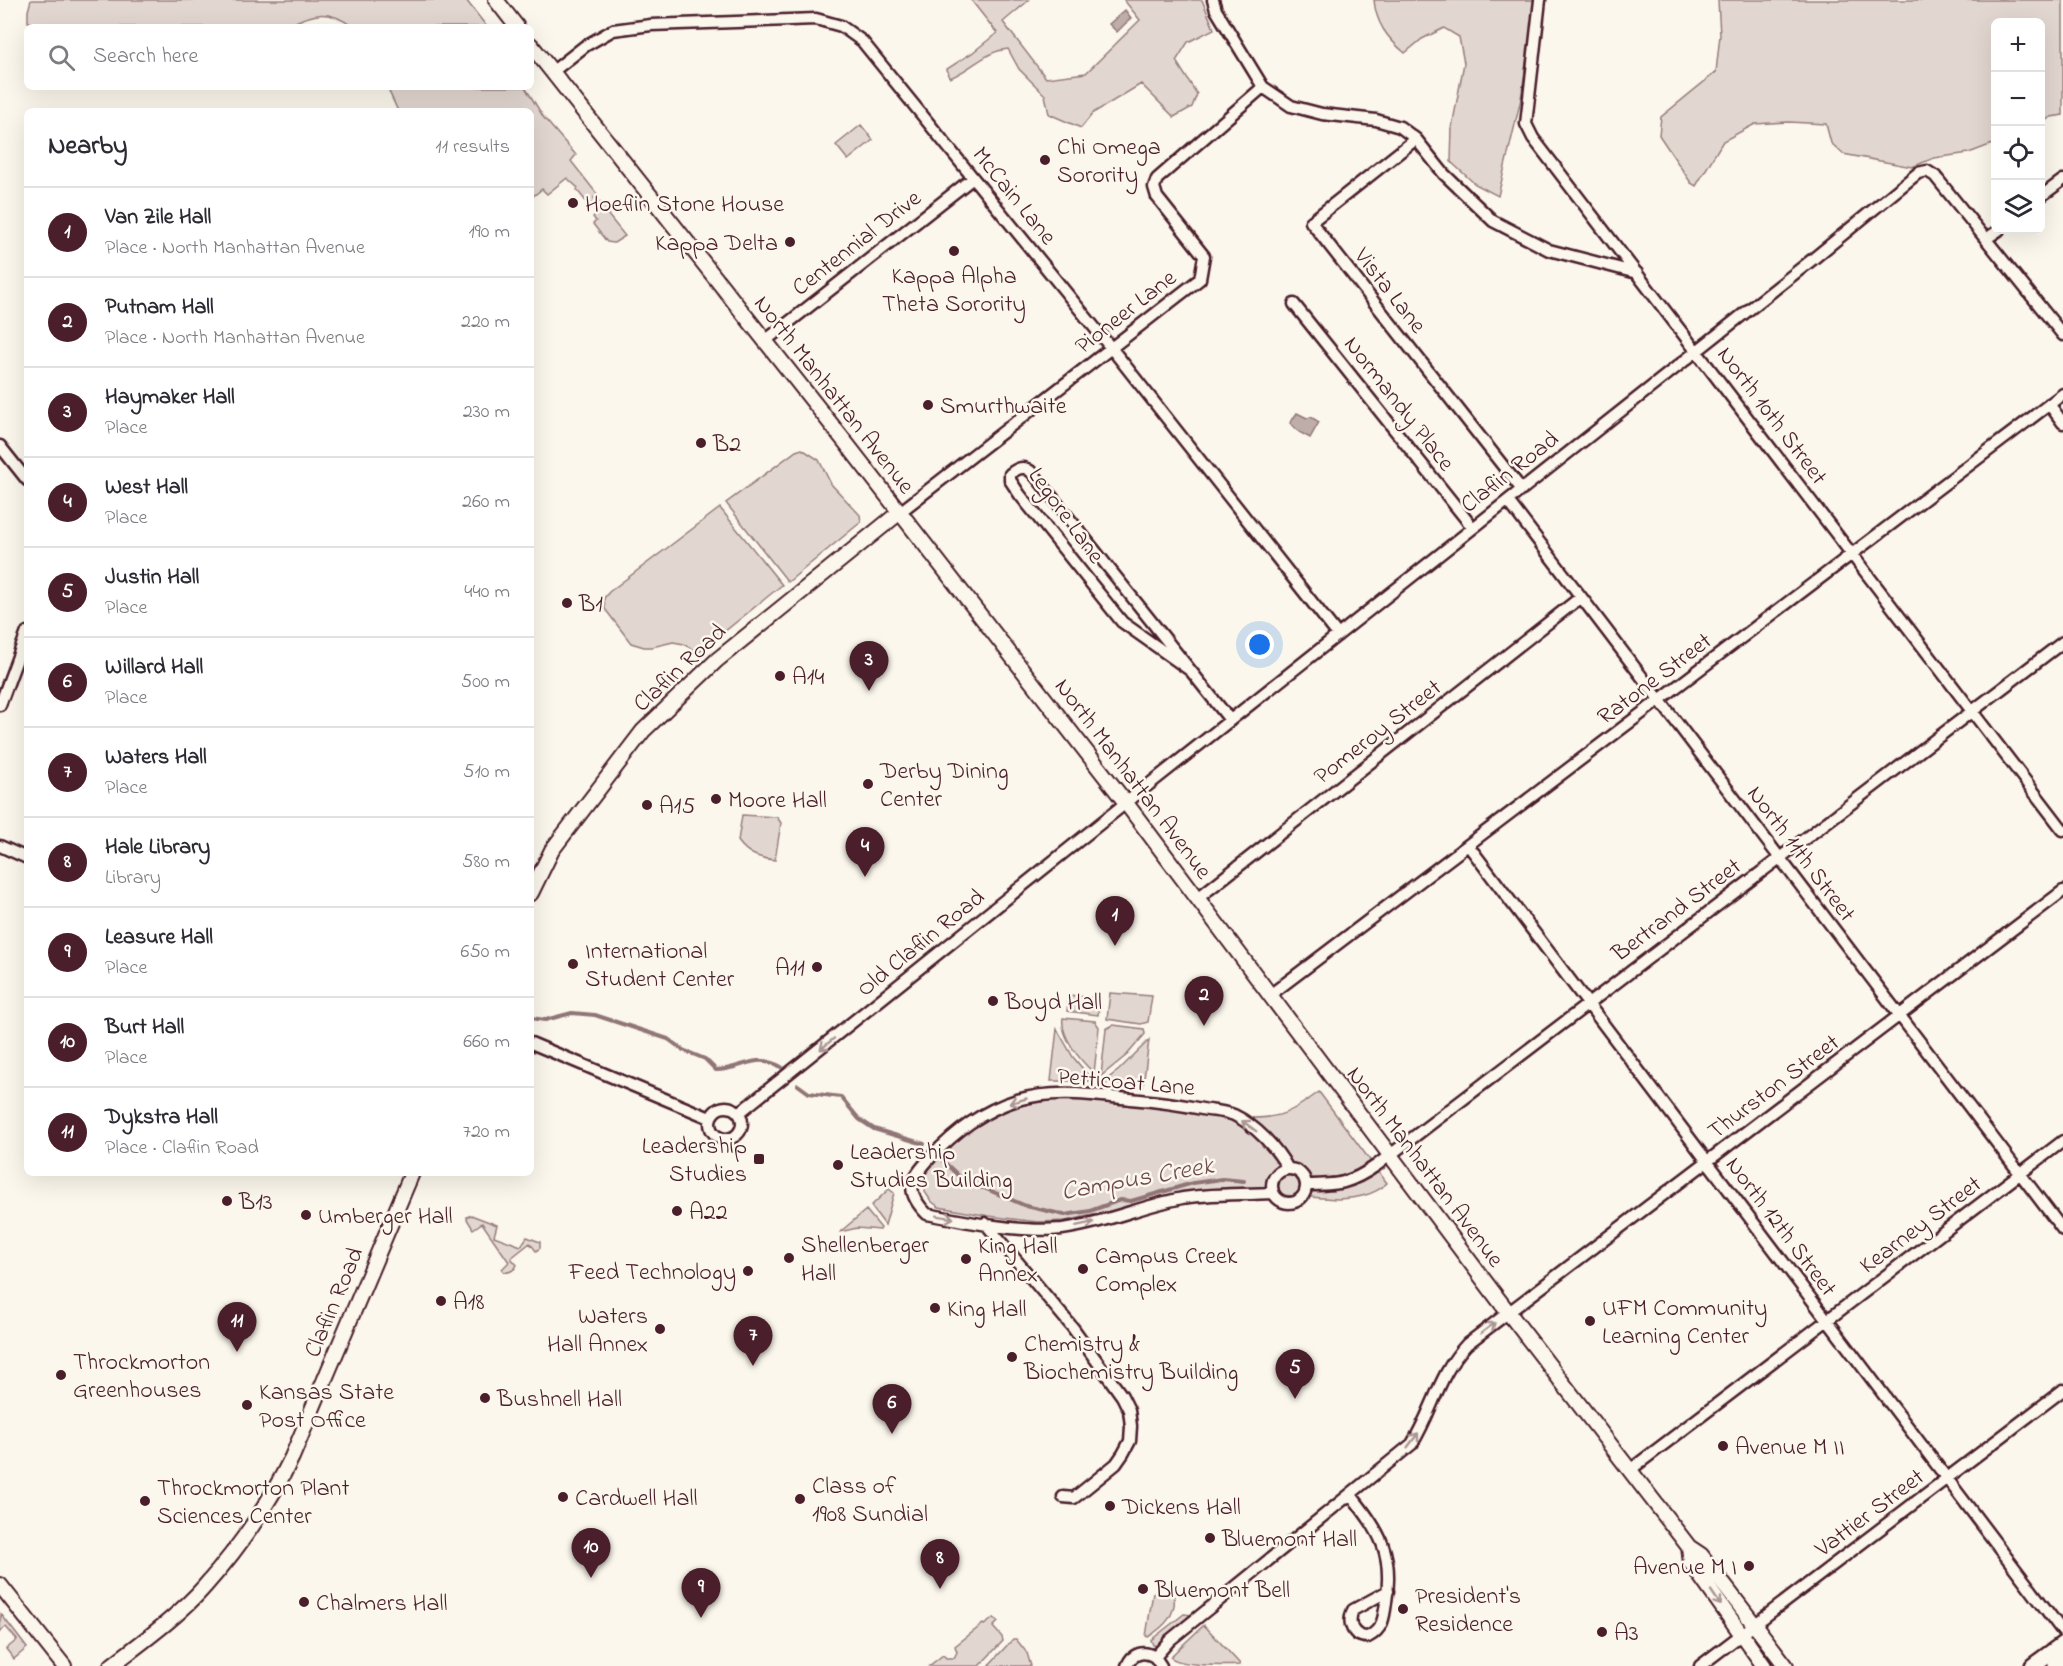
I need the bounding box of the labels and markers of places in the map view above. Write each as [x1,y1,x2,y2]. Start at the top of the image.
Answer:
place label: Chi Omega Sorority [1057,131,1161,195]
marker: Chi Omega Sorority [1038,153,1052,167]
place label: Hoeflin Stone House [585,188,784,223]
marker: Hoeflin Stone House [566,196,580,210]
place label: Kappa Delta [655,227,778,262]
marker: Kappa Delta [783,235,797,249]
marker: Kappa Alpha Theta Sorority [947,244,961,258]
place label: Kappa Alpha Theta Sorority [882,260,1026,324]
place label: Smurthwaite [940,390,1067,425]
marker: Smurthwaite [921,398,935,412]
place label: B2 [712,428,741,463]
marker: B2 [694,436,708,450]
place label: B1 [578,588,603,623]
marker: B1 [560,596,574,610]
pin: 3 [850,642,888,691]
place label: A14 [792,661,824,696]
marker: A14 [773,669,787,683]
place label: Derby Dining Center [879,755,1009,818]
marker: Derby Dining Center [861,777,875,791]
place label: Moore Hall [728,784,827,819]
place label: A15 [659,790,695,825]
marker: Moore Hall [709,792,723,806]
marker: A15 [640,798,654,812]
pin: 4 [846,828,884,877]
pin: 1 [1096,896,1134,946]
place label: International Student Center [585,935,735,998]
place label: A11 [775,952,805,987]
marker: International Student Center [566,957,580,971]
marker: A11 [810,960,824,974]
pin: 2 [1184,976,1224,1026]
place label: Boyd Hall [1004,986,1102,1022]
marker: Boyd Hall [986,994,1000,1008]
place label: Leadership Studies [642,1130,747,1193]
place label: Leadership Studies Building [850,1136,1013,1199]
marker: Leadership Studies [752,1152,766,1166]
marker: Leadership Studies Building [831,1158,845,1172]
place label: B13 [238,1186,273,1221]
marker: B13 [220,1194,234,1208]
place label: A22 [689,1196,728,1231]
place label: Umberger Hall [318,1200,453,1235]
marker: A22 [670,1204,684,1218]
marker: Umberger Hall [299,1208,313,1222]
place label: Shellenberger Hall [801,1229,930,1292]
place label: King Hall Annex [978,1230,1058,1293]
place label: Campus Creek Complex [1095,1240,1238,1303]
marker: Shellenberger Hall [782,1251,796,1265]
marker: King Hall Annex [959,1252,973,1266]
place label: Feed Technology [568,1256,736,1292]
marker: Campus Creek Complex [1076,1262,1090,1276]
marker: Feed Technology [741,1264,755,1278]
place label: A18 [453,1286,484,1321]
place label: UFM Community Learning Center [1602,1292,1767,1355]
place label: King Hall [947,1293,1027,1328]
marker: A18 [434,1294,448,1308]
place label: Waters Hall Annex [547,1300,648,1363]
marker: King Hall [928,1301,942,1315]
pin: 11 [218,1302,256,1352]
marker: UFM Community Learning Center [1583,1314,1597,1328]
pin: 7 [734,1316,772,1366]
marker: Waters Hall Annex [653,1322,667,1336]
place label: Chemistry & Biochemistry Building [1023,1328,1238,1392]
place label: Throckmorton Greenhouses [73,1346,210,1409]
marker: Chemistry & Biochemistry Building [1005,1350,1019,1364]
pin: 5 [1276,1350,1314,1399]
marker: Throckmorton Greenhouses [54,1368,68,1382]
place label: Kansas State Post Office [259,1376,394,1439]
place label: Bushnell Hall [496,1383,622,1418]
pin: 6 [872,1384,912,1434]
marker: Bushnell Hall [478,1391,492,1405]
marker: Kansas State Post Office [240,1398,254,1412]
place label: Avenue M II [1735,1431,1845,1466]
marker: Avenue M II [1716,1439,1730,1453]
place label: Class of 1908 Sundial [812,1470,928,1533]
place label: Throckmorton Plant Sciences Center [157,1472,350,1535]
place label: Cardwell Hall [575,1482,698,1517]
marker: Cardwell Hall [556,1490,570,1504]
place label: Dickens Hall [1121,1491,1241,1526]
marker: Class of 1908 Sundial [793,1492,807,1506]
marker: Throckmorton Plant Sciences Center [138,1494,152,1508]
marker: Dickens Hall [1103,1499,1117,1513]
place label: Bluemont Hall [1221,1523,1357,1558]
pin: 10 [572,1528,610,1578]
marker: Bluemont Hall [1203,1531,1217,1545]
pin: 8 [920,1540,960,1589]
place label: Avenue M I [1633,1551,1737,1586]
marker: Avenue M I [1742,1559,1756,1573]
pin: 9 [682,1568,720,1618]
place label: Bluemont Bell [1154,1574,1290,1609]
place label: President's Residence [1415,1580,1521,1643]
marker: Bluemont Bell [1136,1582,1150,1596]
place label: Chalmers Hall [316,1587,448,1622]
marker: Chalmers Hall [297,1595,311,1609]
marker: President's Residence [1396,1602,1410,1616]
place label: A3 [1614,1617,1639,1652]
marker: A3 [1595,1625,1609,1639]

